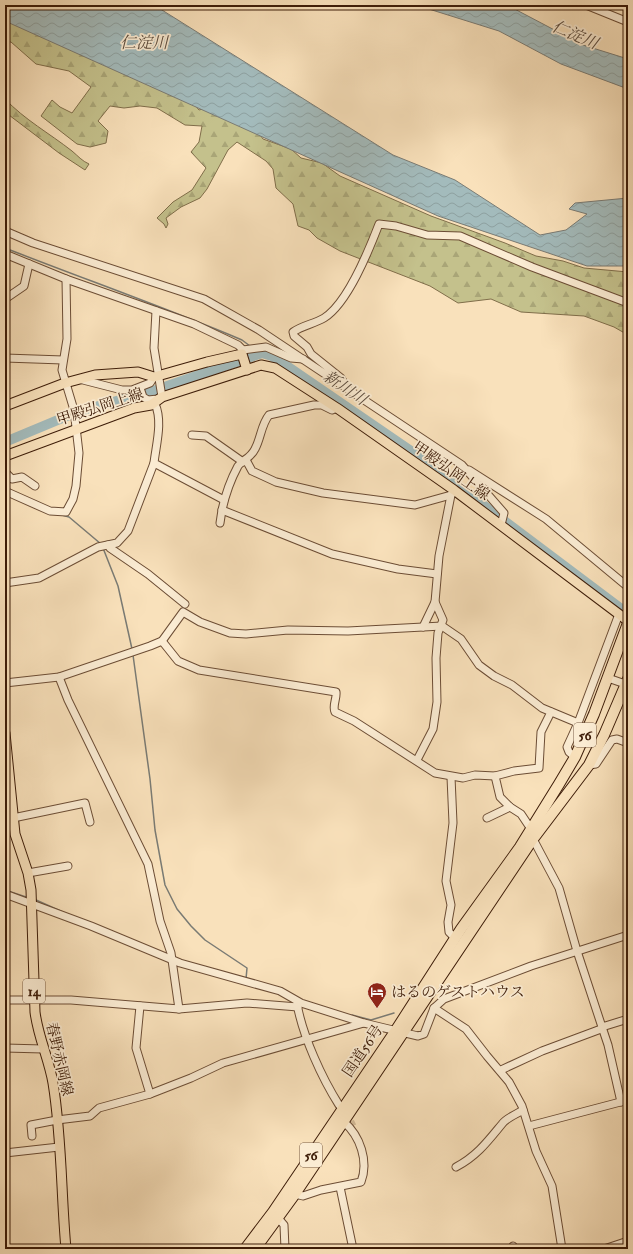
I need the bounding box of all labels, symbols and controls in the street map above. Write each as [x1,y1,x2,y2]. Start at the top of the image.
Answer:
water label: 仁淀川 [549,16,603,54]
water label: 仁淀川 [120,33,170,53]
water label: 新川川 [320,366,372,411]
street label: 甲殿弘岡上線 [54,384,146,430]
street label: 甲殿弘岡上線 [409,437,493,505]
road number: 56 [574,723,596,747]
road number: 14 [23,979,45,1003]
hotel icon: はるのゲストハウス [366,981,388,1009]
place label: はるのゲストハウス [391,983,525,1002]
street label: 春野赤岡線 [41,1020,77,1098]
street label: 国道56号 [339,1021,387,1081]
road number: 56 [300,1143,322,1167]

